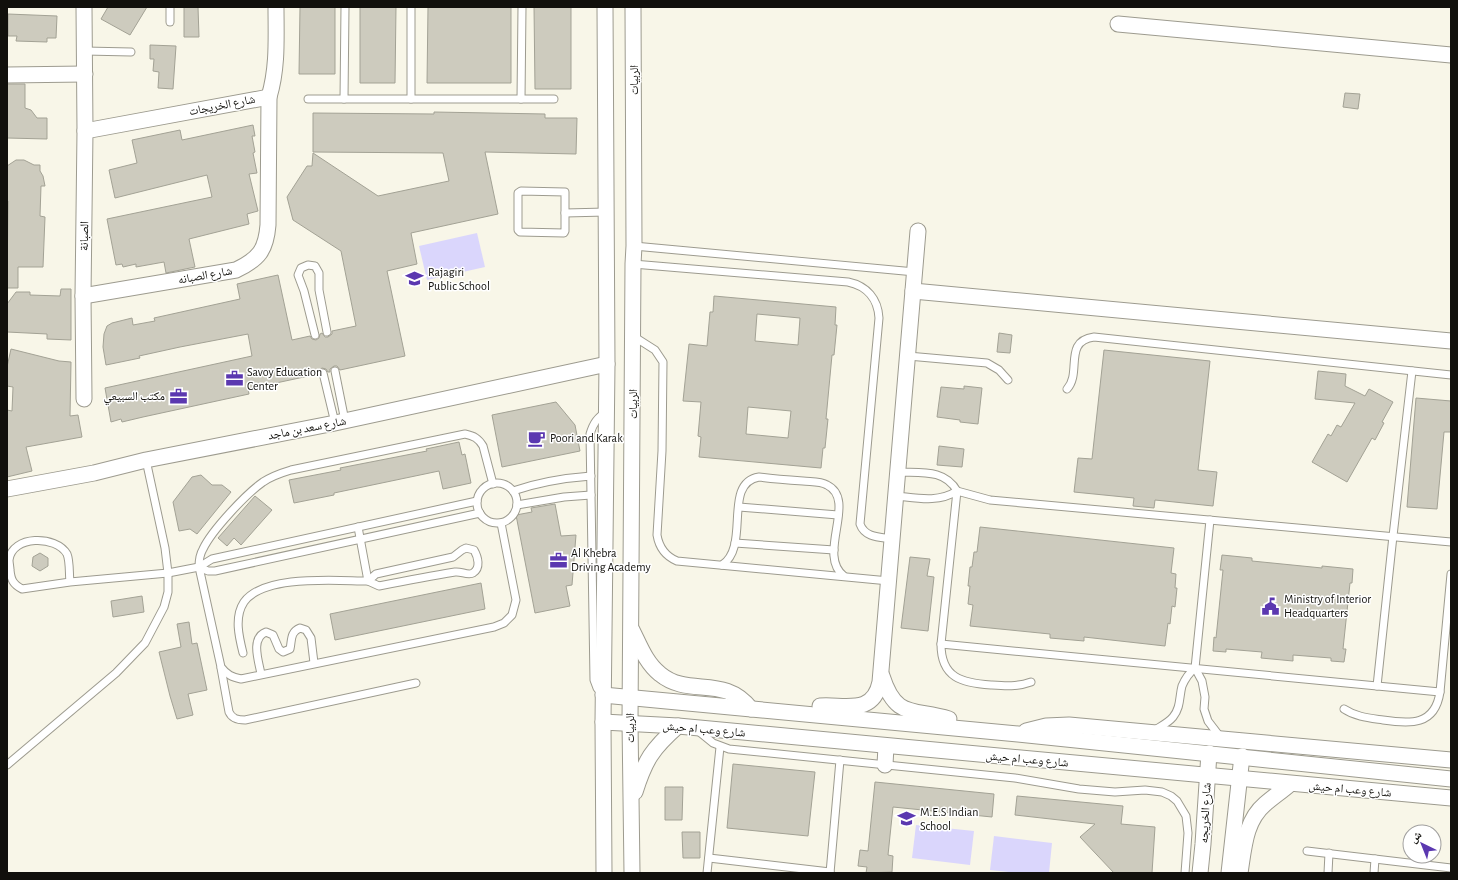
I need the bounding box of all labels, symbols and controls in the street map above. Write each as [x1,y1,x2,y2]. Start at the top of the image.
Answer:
street label: الربيات [628,65,641,95]
street label: شارع الخريجات [188,93,257,119]
street label: الصبانة [78,221,92,251]
street label: شارع الصبانه [177,264,233,288]
place label: Rajagiri Public School [428,266,490,292]
school or university icon: Rajagiri Public School [405,269,425,289]
place label: Savoy Education Center [247,366,322,392]
office icon: Savoy Education Center [224,369,244,389]
office icon: مكتب السبيعي [168,386,188,406]
street label: الربيات [627,389,640,419]
place label: مكتب السبيعي [104,390,165,406]
street label: شارع سعد بن ماجد [267,415,348,443]
cafe icon: Poori and Karak [527,428,547,448]
place label: Poori and Karak [550,432,623,444]
place label: Al Khebra Driving Academy [571,547,651,574]
office icon: Al Khebra Driving Academy [548,550,568,570]
place label: Ministry of Interior Headquarters [1284,593,1371,619]
public building icon: Ministry of Interior Headquarters [1261,596,1281,616]
street label: الربيات [624,713,637,743]
street label: شارع وعب ام حيش [662,719,746,741]
street label: شارع وعب ام حيش [985,749,1069,771]
street label: شارع وعب ام حيش [1308,779,1392,801]
street label: شارع الخريجه [1197,782,1215,844]
place label: M.E.S Indian School [920,806,978,832]
school or university icon: M.E.S Indian School [897,809,917,829]
north arrow [1402,824,1442,864]
text: ش [1408,829,1425,847]

